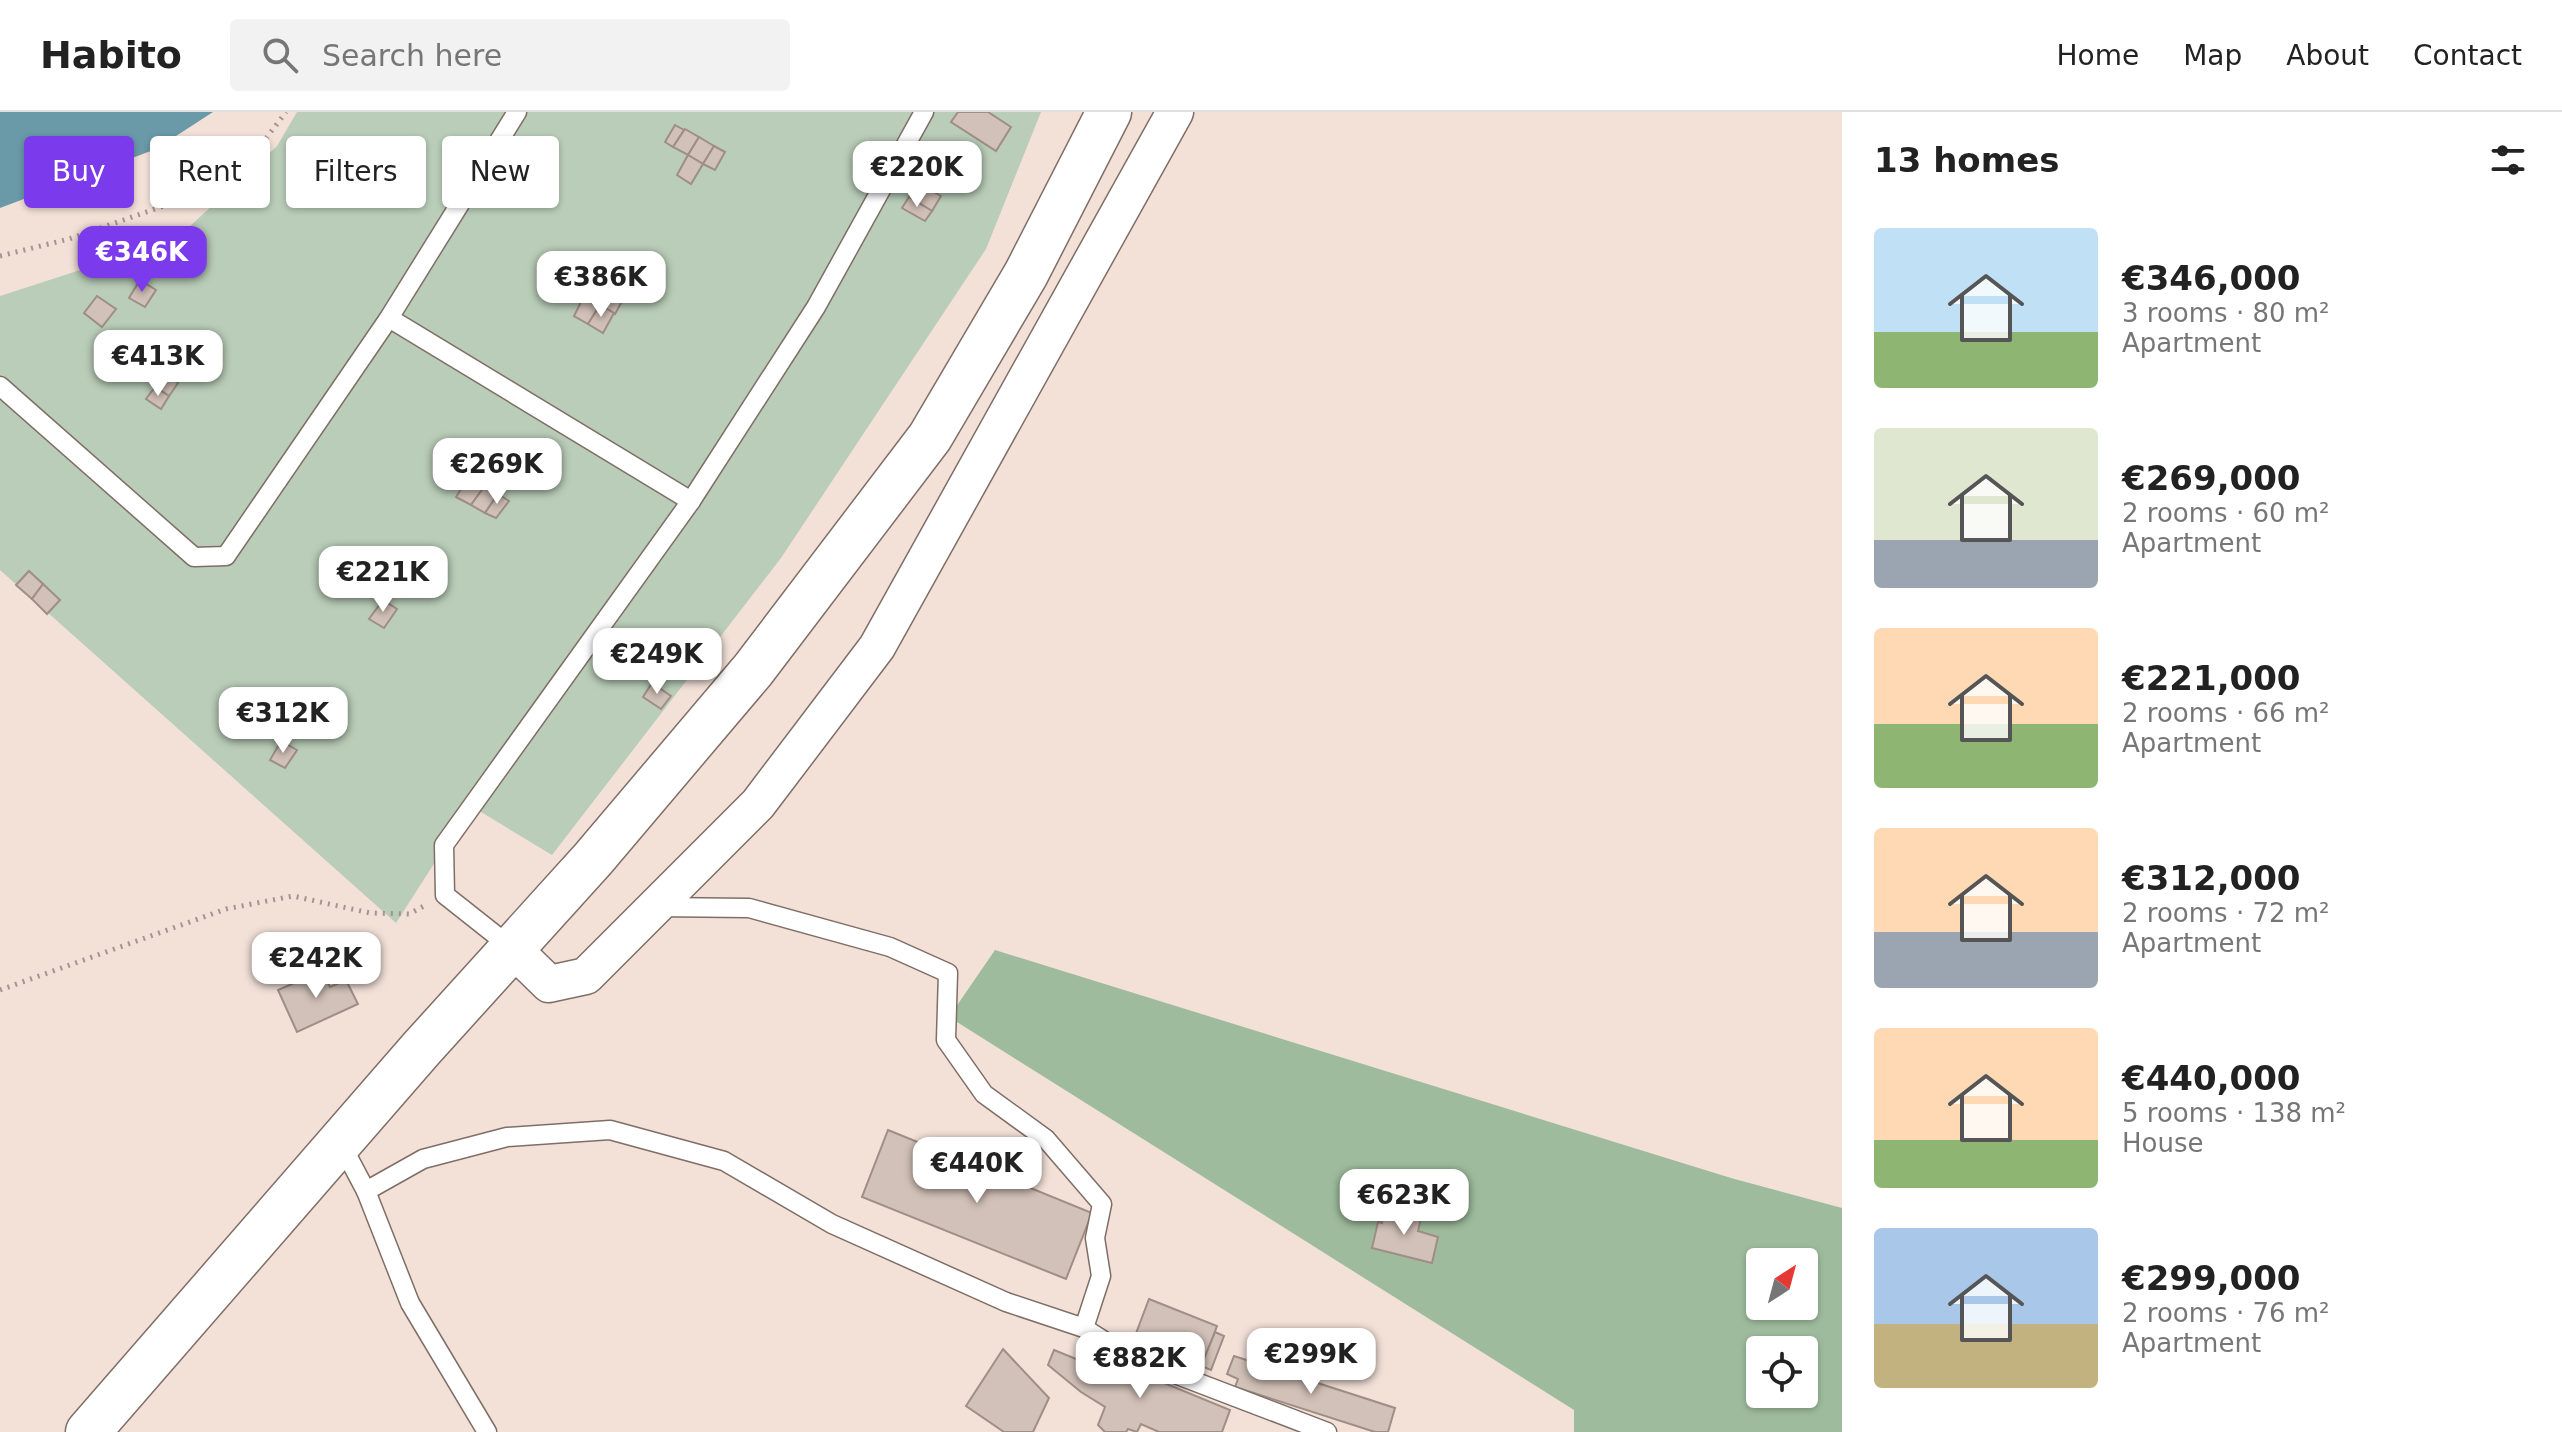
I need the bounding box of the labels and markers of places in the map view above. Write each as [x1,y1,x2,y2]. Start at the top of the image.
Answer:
pin: €220K [861,141,973,209]
pin: €346K [86,226,198,294]
pin: €386K [545,251,657,319]
pin: €413K [102,330,214,398]
pin: €269K [441,438,553,506]
pin: €221K [327,546,439,614]
pin: €249K [601,628,713,696]
pin: €312K [227,687,339,755]
pin: €242K [260,932,372,1000]
pin: €440K [921,1137,1033,1205]
pin: €623K [1348,1169,1460,1237]
pin: €299K [1255,1328,1367,1396]
pin: €882K [1084,1332,1196,1400]

